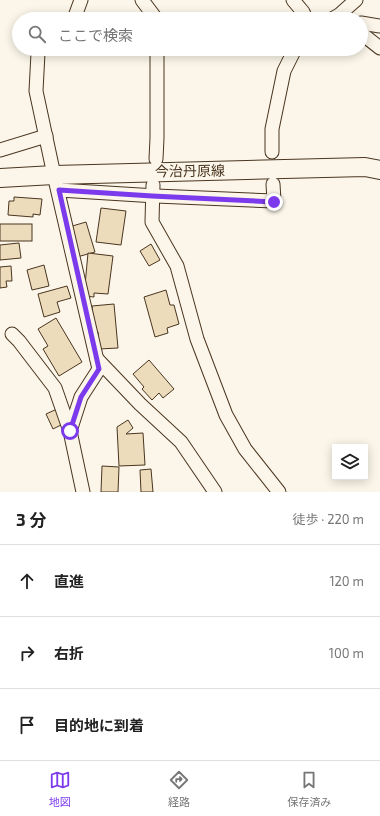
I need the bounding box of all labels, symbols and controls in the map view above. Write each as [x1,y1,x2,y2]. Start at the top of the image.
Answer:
search box [12,12,368,56]
icon: search [26,23,48,45]
text: ここで検索 [58,26,133,44]
street label: 今治丹原線 [155,161,225,180]
route end [265,193,283,211]
route start [61,422,79,440]
map controls [332,444,368,480]
button: layers [332,444,368,480]
text: 3 分 [16,509,46,529]
text: 徒歩 · 220 m [292,511,364,527]
icon: ahead [16,570,38,592]
text: 直進 [54,572,84,590]
text: 120 m [329,573,364,589]
icon: right [16,642,38,664]
text: 右折 [54,644,84,662]
text: 100 m [329,645,364,661]
icon: arrive [16,714,38,736]
text: 目的地に到着 [54,716,144,734]
tab: 地図 [49,769,71,809]
tab: 経路 [168,769,190,809]
tab: 保存済み [287,769,331,809]

